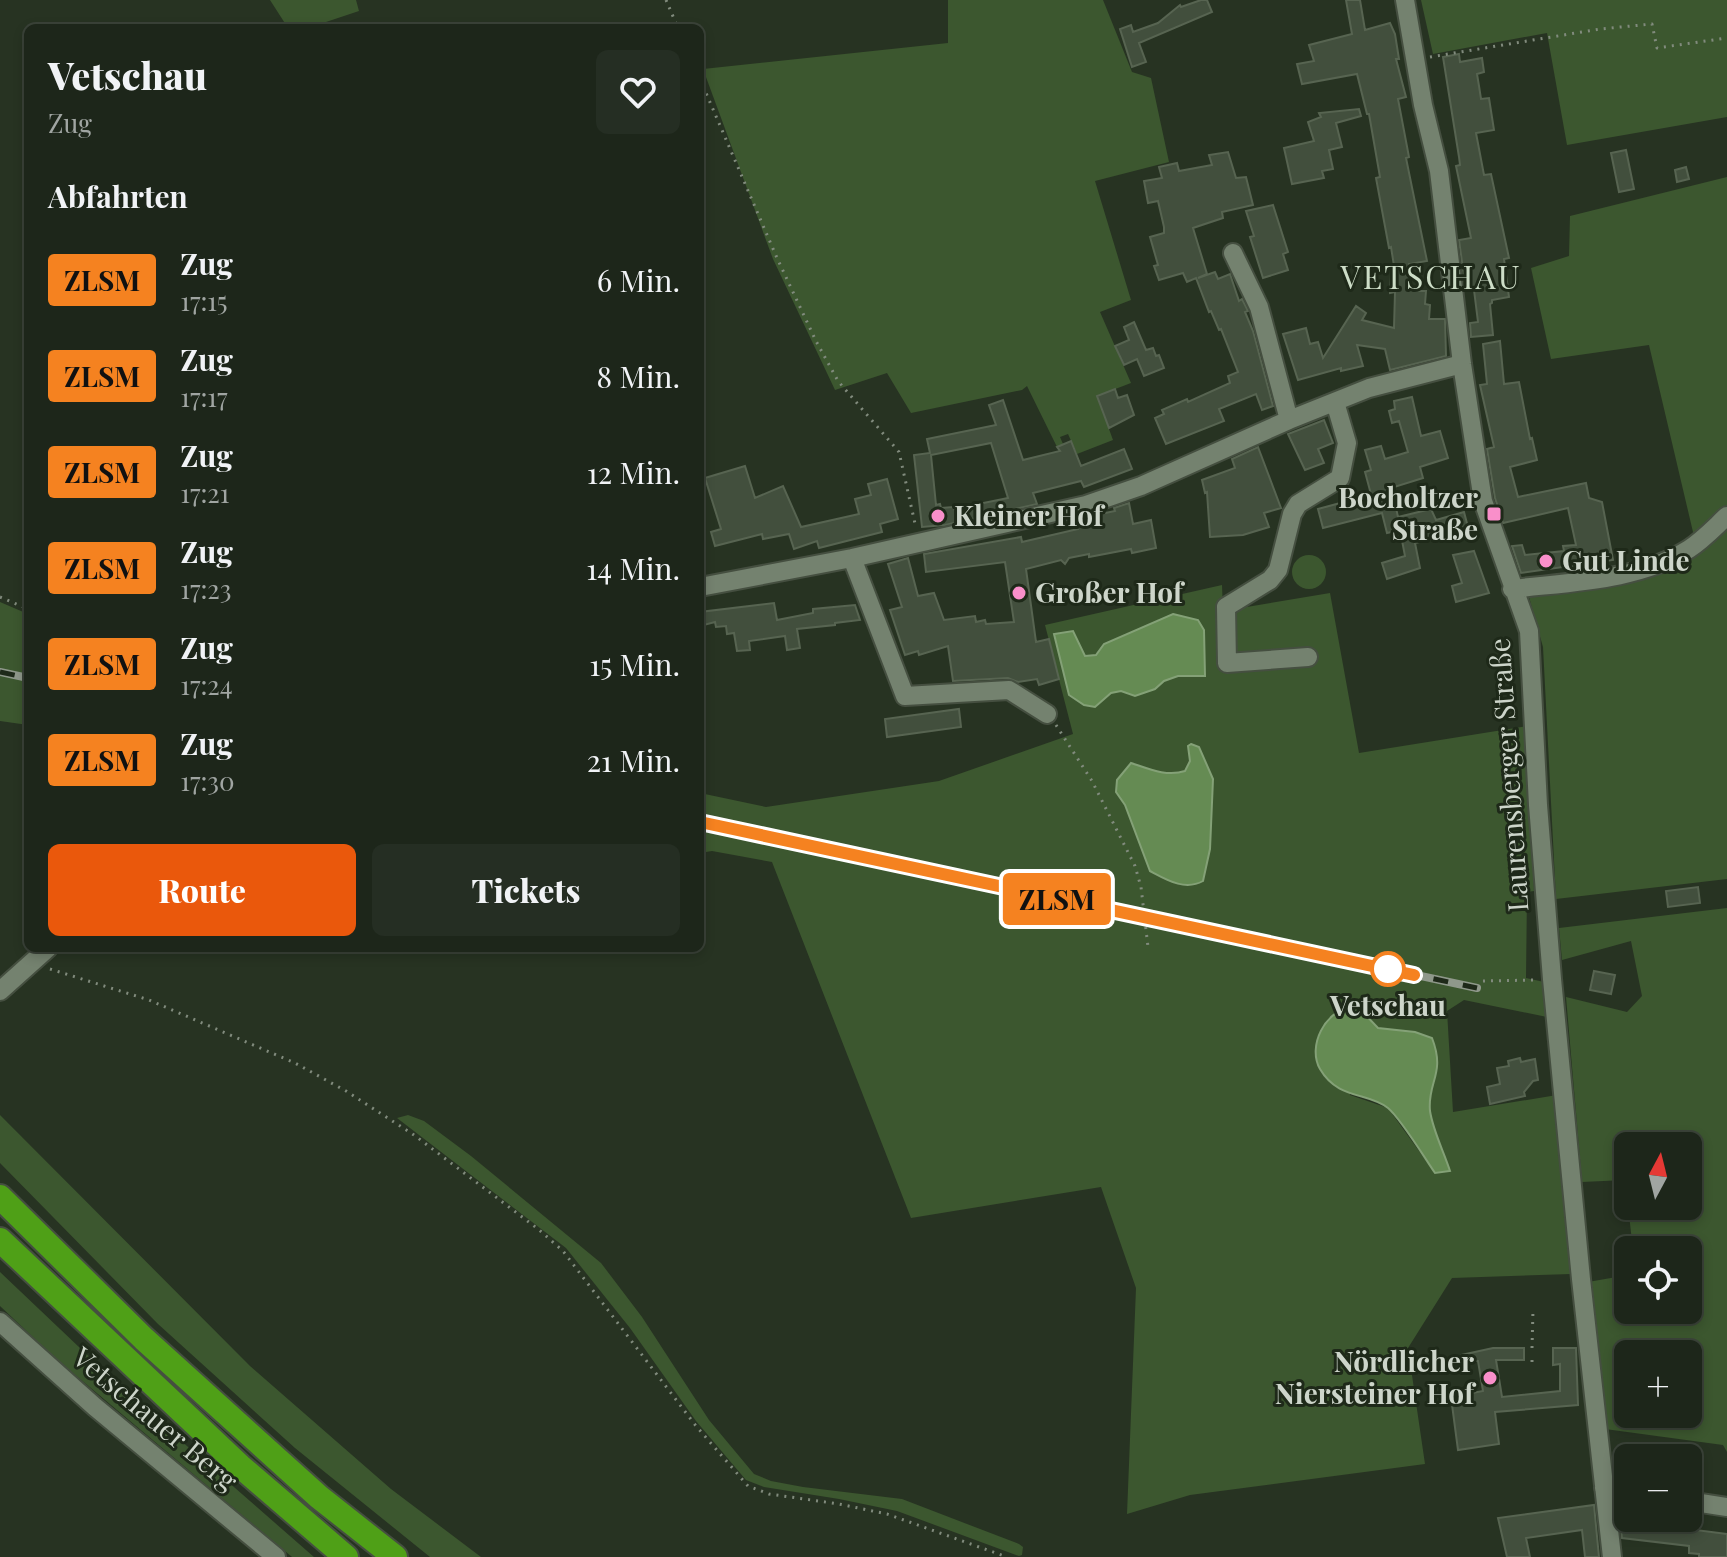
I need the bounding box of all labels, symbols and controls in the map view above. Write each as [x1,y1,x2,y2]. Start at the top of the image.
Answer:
text: Vetschau [48,49,207,100]
button: heart [596,50,680,134]
text: Zug [48,105,92,140]
text: Abfahrten [48,176,188,216]
text: Zug [180,243,233,283]
district label: VETSCHAU [1339,254,1522,297]
text: 6 Min. [597,260,680,300]
text: ZLSM [64,261,140,298]
text: 17:15 [180,283,227,318]
text: Zug [180,339,233,379]
text: 8 Min. [597,356,680,396]
text: ZLSM [64,357,140,394]
text: 17:17 [180,379,228,414]
text: Zug [180,435,233,475]
text: 12 Min. [587,452,680,492]
text: ZLSM [64,453,140,490]
text: 17:21 [180,475,229,510]
place label: Bocholtzer Straße [1338,478,1478,547]
place label: Kleiner Hof [954,496,1106,533]
marker: Bocholtzer Straße [1485,505,1503,523]
marker: Kleiner Hof [929,507,947,525]
text: Zug [180,531,233,571]
place label: Gut Linde [1562,541,1690,578]
text: 14 Min. [586,548,680,588]
text: ZLSM [64,549,140,586]
marker: Gut Linde [1537,552,1555,570]
text: 17:23 [180,571,232,606]
place label: Großer Hof [1035,573,1186,610]
marker: Großer Hof [1010,584,1028,602]
text: Zug [180,627,233,667]
street label: Laurensberger Straße [1479,637,1536,913]
text: 15 Min. [589,644,680,684]
text: ZLSM [64,645,140,682]
text: 17:24 [180,667,233,702]
text: Zug [180,723,233,763]
text: 21 Min. [587,740,680,780]
text: ZLSM [64,741,140,778]
text: 17:30 [180,763,235,798]
button: Route [48,844,356,936]
button: Tickets [372,844,680,936]
line badge: ZLSM [1001,873,1113,925]
text: ZLSM [1019,880,1095,917]
marker: Vetschau [1371,952,1405,986]
place label: Vetschau [1329,986,1446,1023]
north arrow [1614,1132,1702,1220]
map controls [1614,1132,1702,1532]
button: locate [1614,1236,1702,1324]
street label: Vetschauer Berg [65,1337,246,1498]
button: + [1614,1340,1702,1428]
place label: Nördlicher Niersteiner Hof [1275,1342,1477,1411]
marker: Nördlicher Niersteiner Hof [1481,1369,1499,1387]
button: − [1614,1444,1702,1532]

